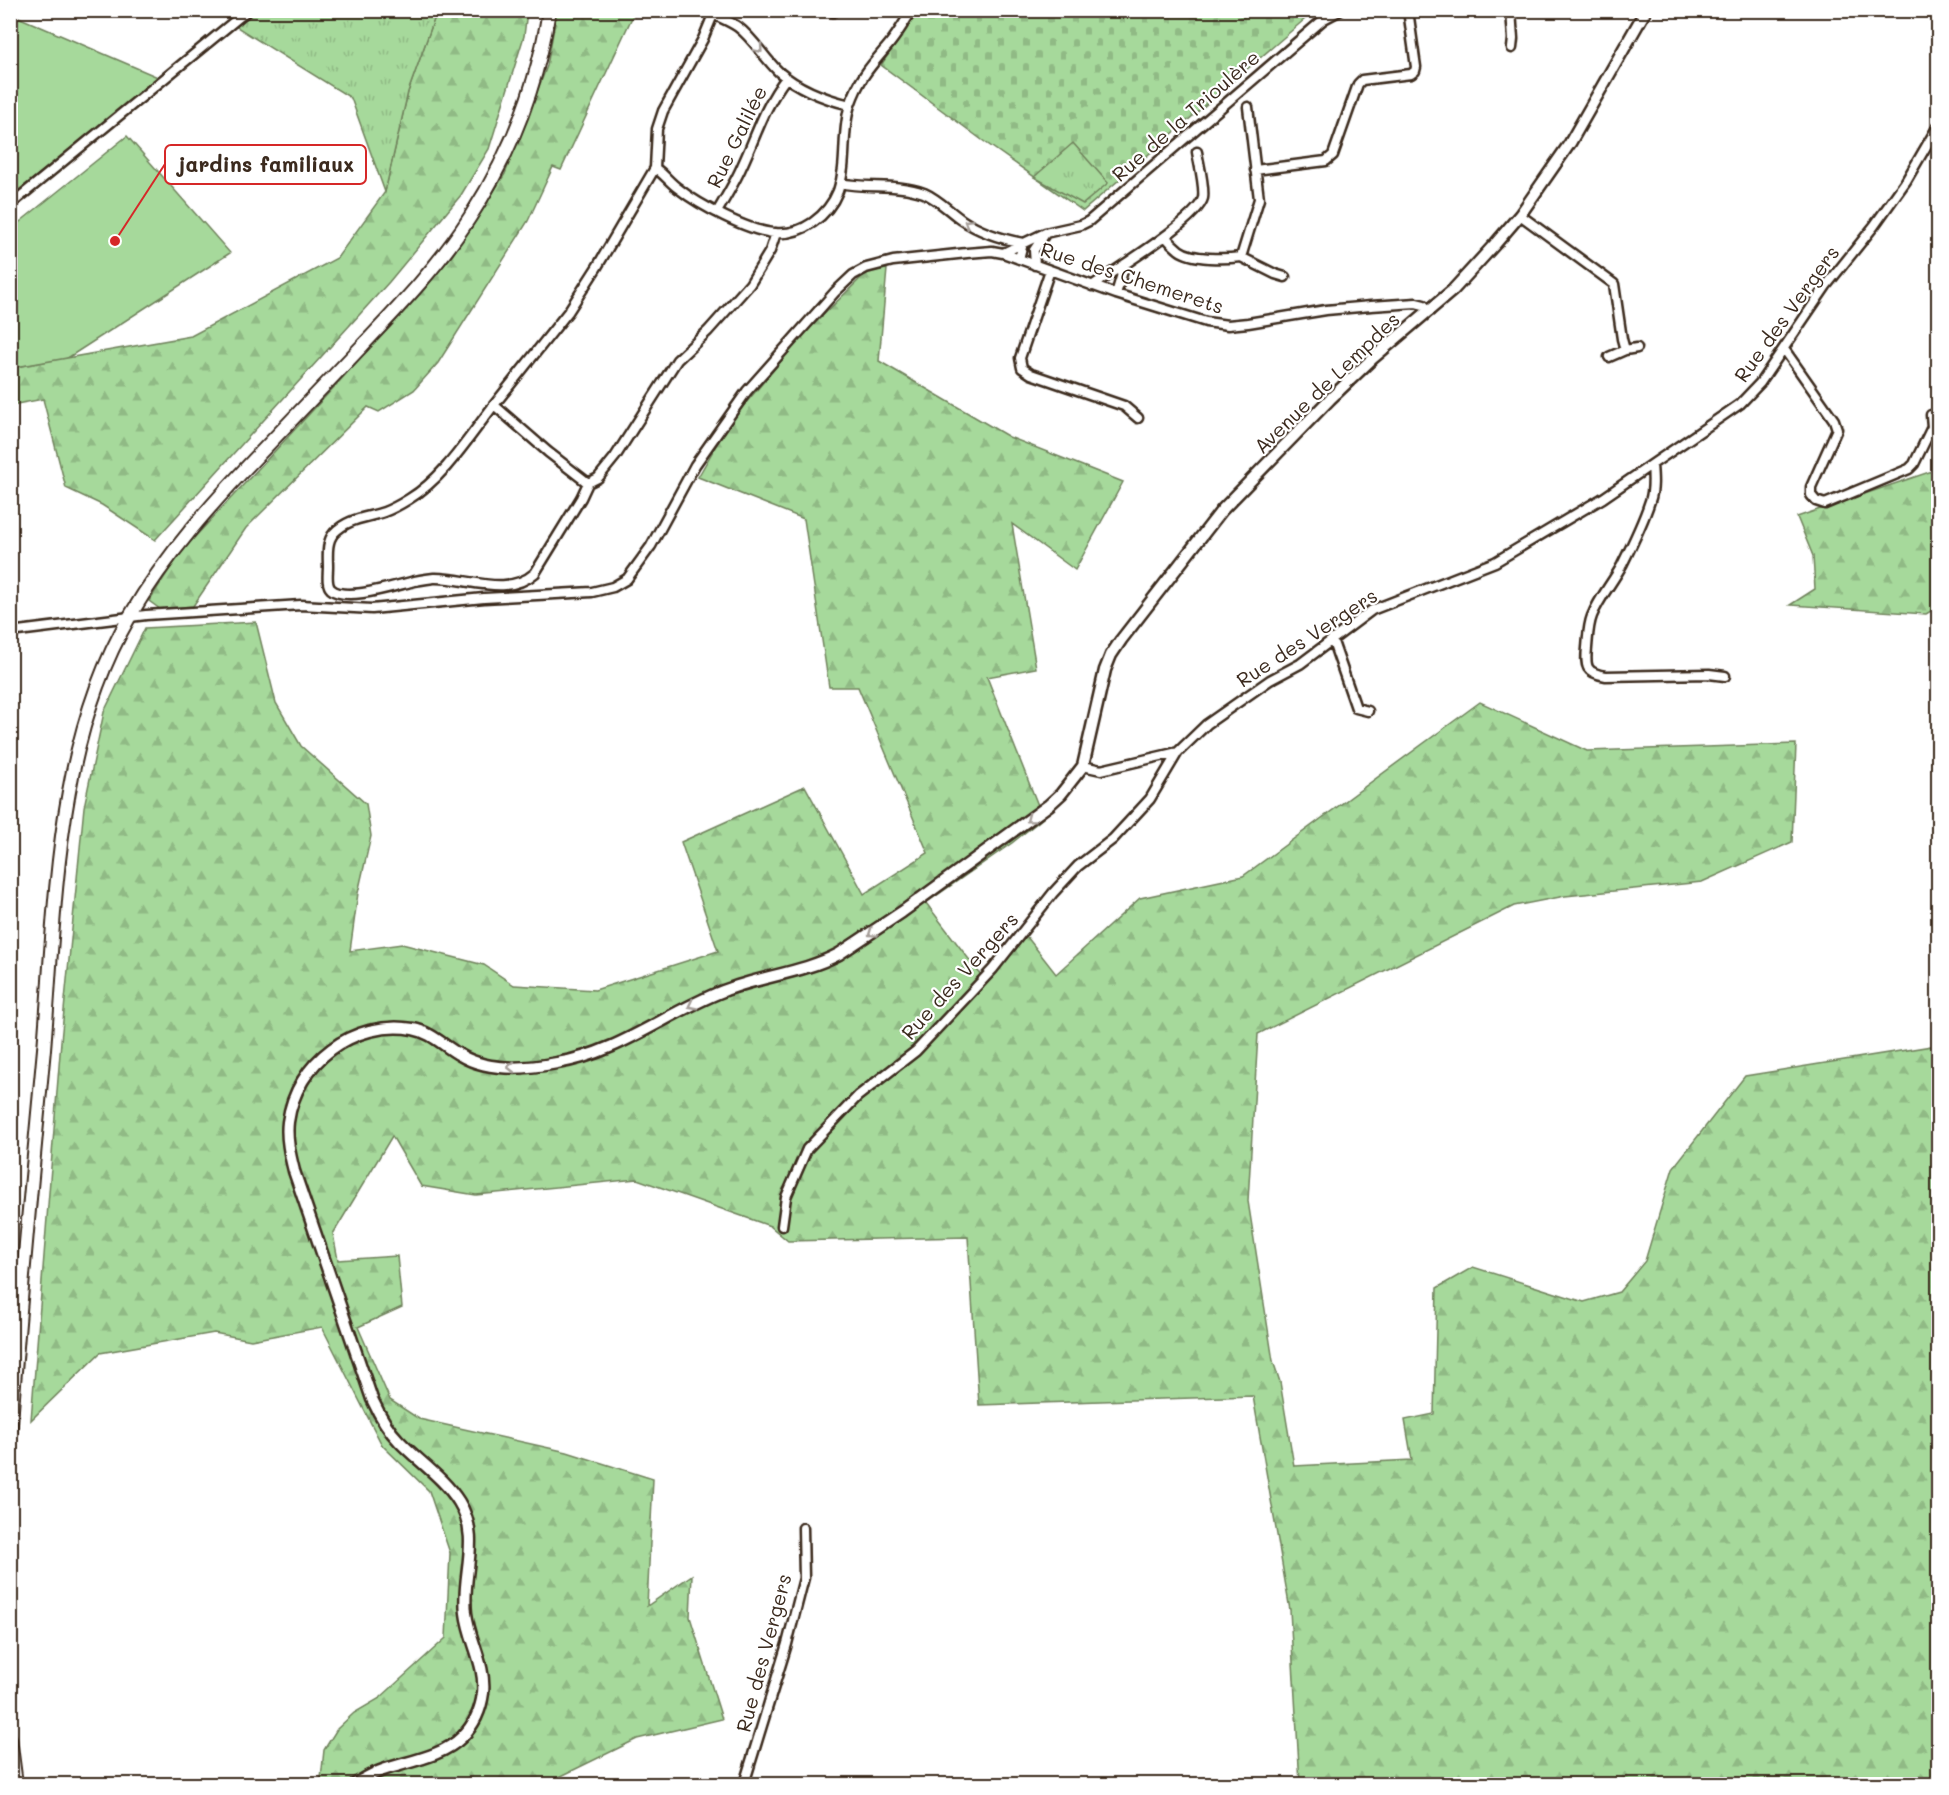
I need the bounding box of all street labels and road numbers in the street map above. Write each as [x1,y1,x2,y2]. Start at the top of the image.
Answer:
street label: Rue de la Trioulère [1106,44,1265,187]
street label: Rue Galilée [700,81,772,192]
street label: Rue des Chemerets [1038,235,1227,319]
street label: Rue des Vergers [1728,240,1845,387]
street label: Avenue de Lempdes [1248,306,1405,459]
street label: Rue des Vergers [1231,582,1382,692]
street label: Rue des Vergers [895,906,1023,1045]
street label: Rue des Vergers [729,1571,797,1735]

